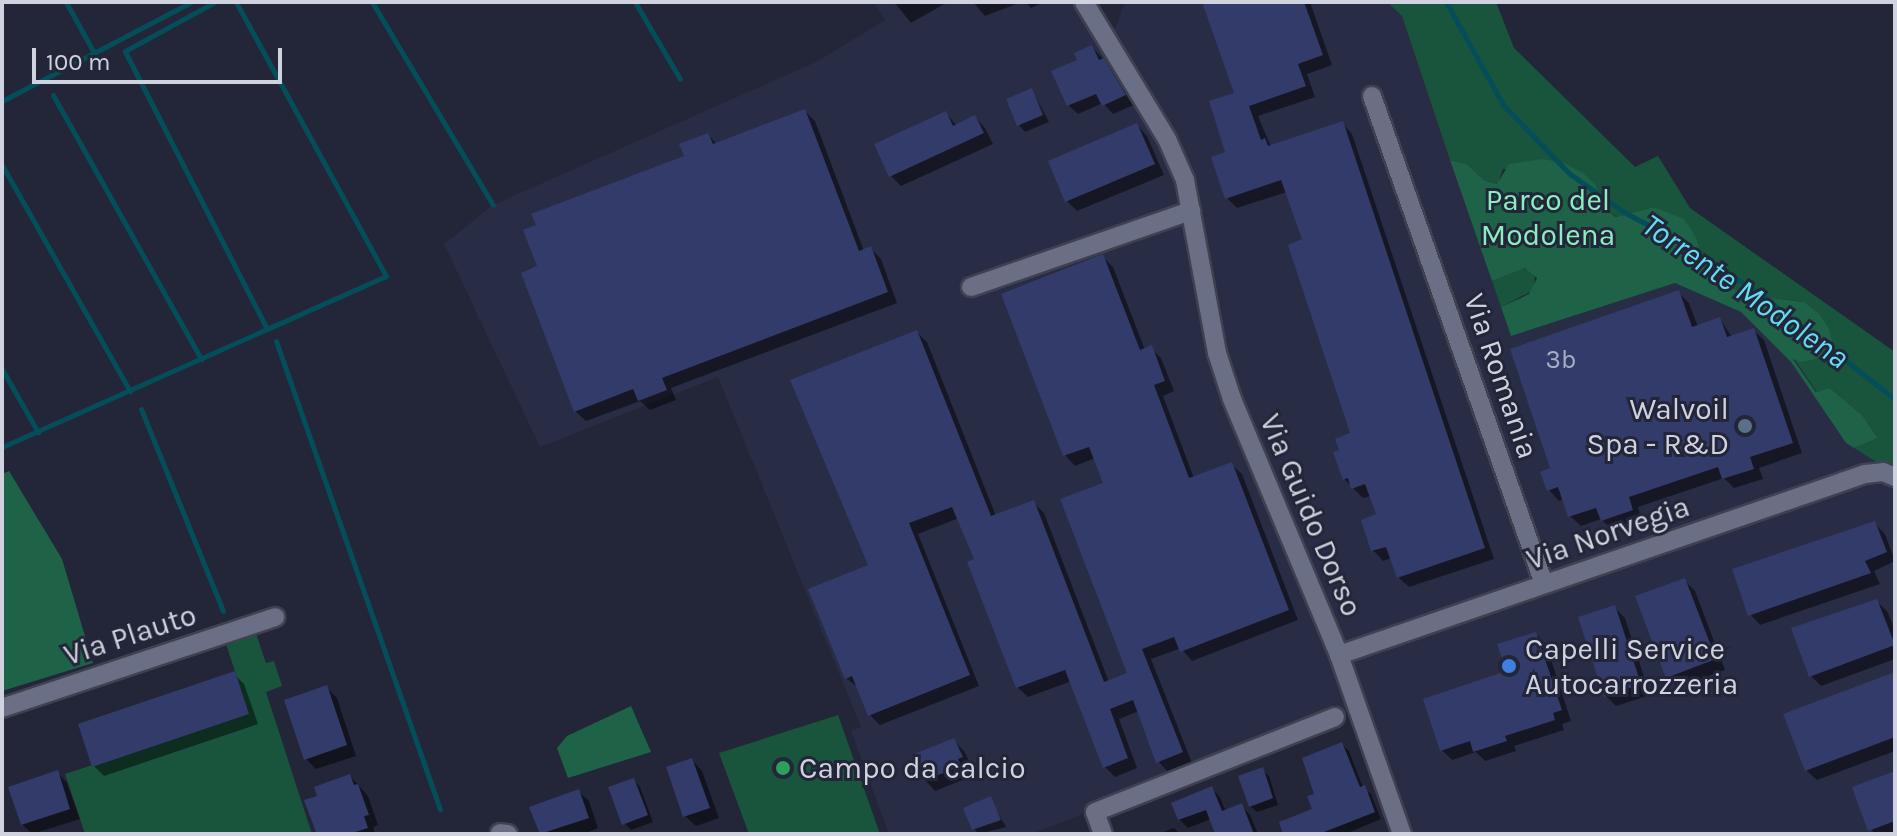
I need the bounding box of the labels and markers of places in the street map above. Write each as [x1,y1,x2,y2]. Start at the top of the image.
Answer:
place label: Walvoil Spa - R&D [1587,391,1729,462]
marker: Walvoil Spa - R&D [1736,417,1754,435]
place label: Capelli Service Autocarrozzeria [1525,631,1738,702]
marker: Capelli Service Autocarrozzeria [1500,657,1518,675]
place label: Campo da calcio [799,750,1026,786]
marker: Campo da calcio [774,759,792,777]

